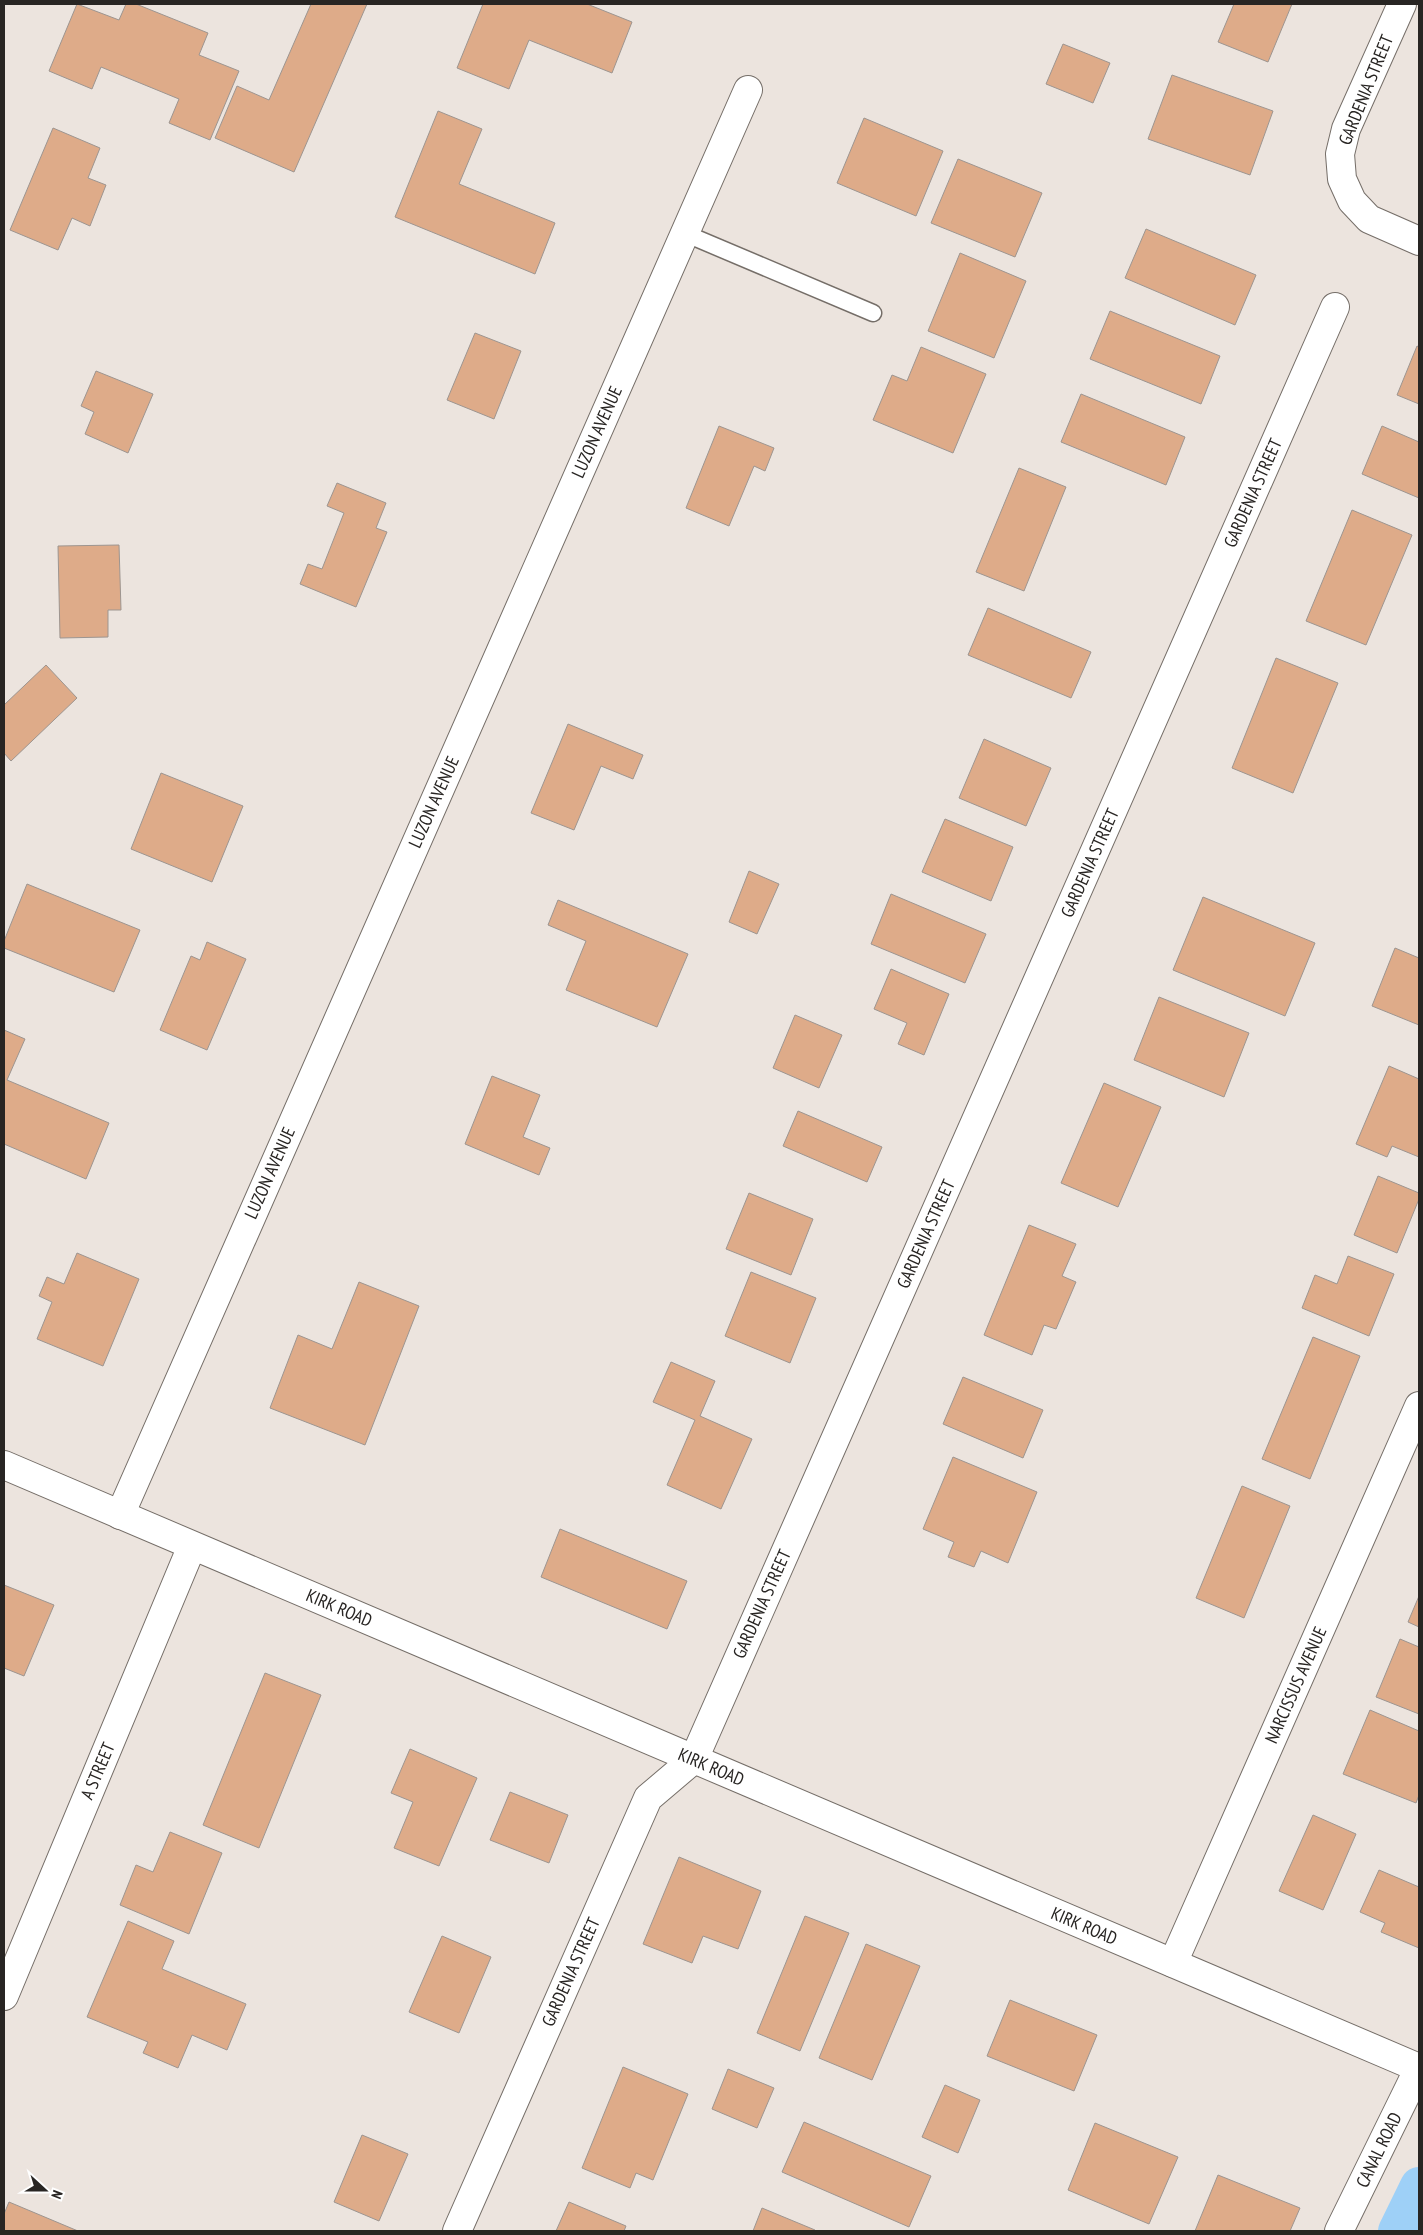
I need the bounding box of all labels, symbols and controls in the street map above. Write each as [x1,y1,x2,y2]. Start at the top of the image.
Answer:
street label: GARDENIA STREET [1333,31,1398,148]
street label: LUZON AVENUE [566,382,627,481]
street label: GARDENIA STREET [1218,435,1287,551]
street label: LUZON AVENUE [403,752,464,851]
street label: GARDENIA STREET [1055,805,1124,921]
street label: LUZON AVENUE [239,1123,300,1222]
street label: GARDENIA STREET [891,1176,960,1292]
street label: GARDENIA STREET [727,1546,796,1662]
street label: KIRK ROAD [303,1583,376,1632]
street label: NARCISSUS AVENUE [1260,1623,1332,1747]
street label: A STREET [75,1739,120,1803]
street label: KIRK ROAD [675,1742,748,1791]
street label: KIRK ROAD [1048,1901,1121,1950]
street label: GARDENIA STREET [536,1914,605,2030]
street label: CANAL ROAD [1351,2108,1407,2191]
north arrow [20,2165,70,2215]
text: N [47,2188,67,2201]

